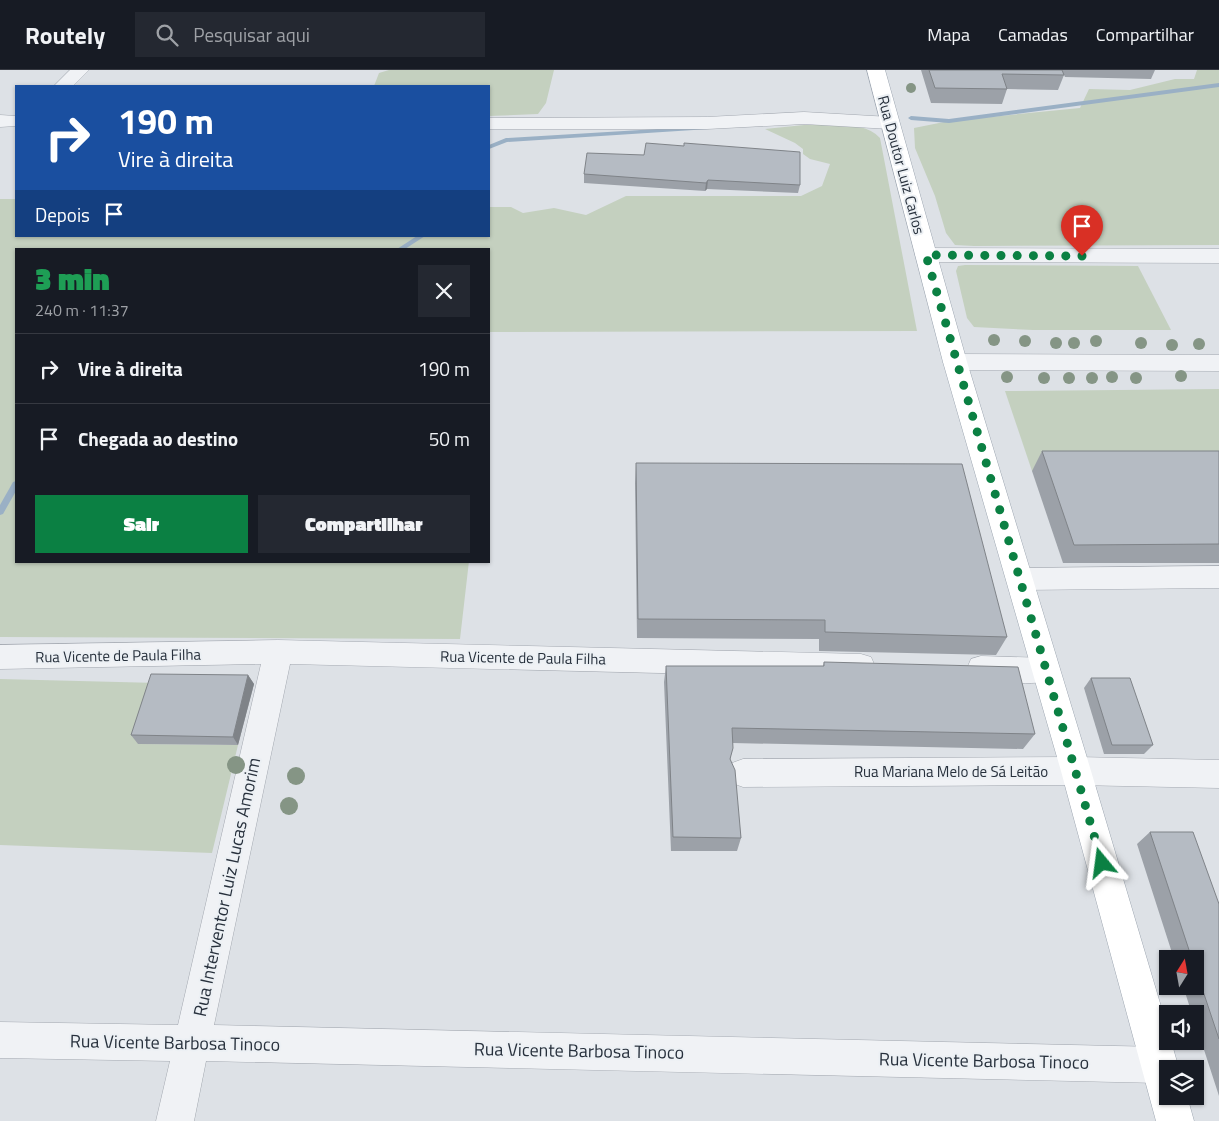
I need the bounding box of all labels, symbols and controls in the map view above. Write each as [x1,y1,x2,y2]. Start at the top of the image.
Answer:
search box [135,12,485,57]
text: Routely [25,17,105,53]
text: Pesquisar aqui [193,20,310,49]
icon: search [153,21,181,49]
text: Mapa [927,21,970,48]
text: Camadas [998,21,1068,48]
text: Compartilhar [1096,21,1194,48]
street label: Rua Doutor Luiz Carlos [872,93,931,237]
text: 190 m [118,94,214,148]
icon: right [35,105,100,170]
text: Vire à direita [118,142,233,176]
text: Depois [35,200,90,229]
icon: arrive [100,200,128,228]
pin [1061,205,1103,256]
icon: arrive [1068,212,1096,240]
text: 3 min [35,256,110,302]
button: close [418,265,470,317]
text: 240 m · 11:37 [35,298,129,322]
text: Vire à direita [78,354,183,383]
text: 190 m [418,354,470,383]
icon: right [35,355,63,383]
text: Chegada ao destino [78,424,238,453]
text: 50 m [429,424,470,453]
icon: arrive [35,425,63,453]
button: Sair [35,495,248,553]
button: Compartilhar [258,495,470,553]
street label: Rua Vicente de Paula Filha [35,643,202,668]
street label: Rua Vicente de Paula Filha [440,645,607,670]
street label: Rua Interventor Luiz Lucas Amorim [186,755,267,1019]
street label: Rua Mariana Melo de Sá Leitão [854,760,1048,783]
position arrow [1075,836,1127,888]
north arrow [1159,950,1204,995]
map controls [1159,950,1204,1105]
button: sound [1159,1005,1204,1050]
street label: Rua Vicente Barbosa Tinoco [70,1027,280,1058]
street label: Rua Vicente Barbosa Tinoco [474,1035,684,1066]
street label: Rua Vicente Barbosa Tinoco [879,1045,1089,1076]
button: layers [1159,1060,1204,1105]

